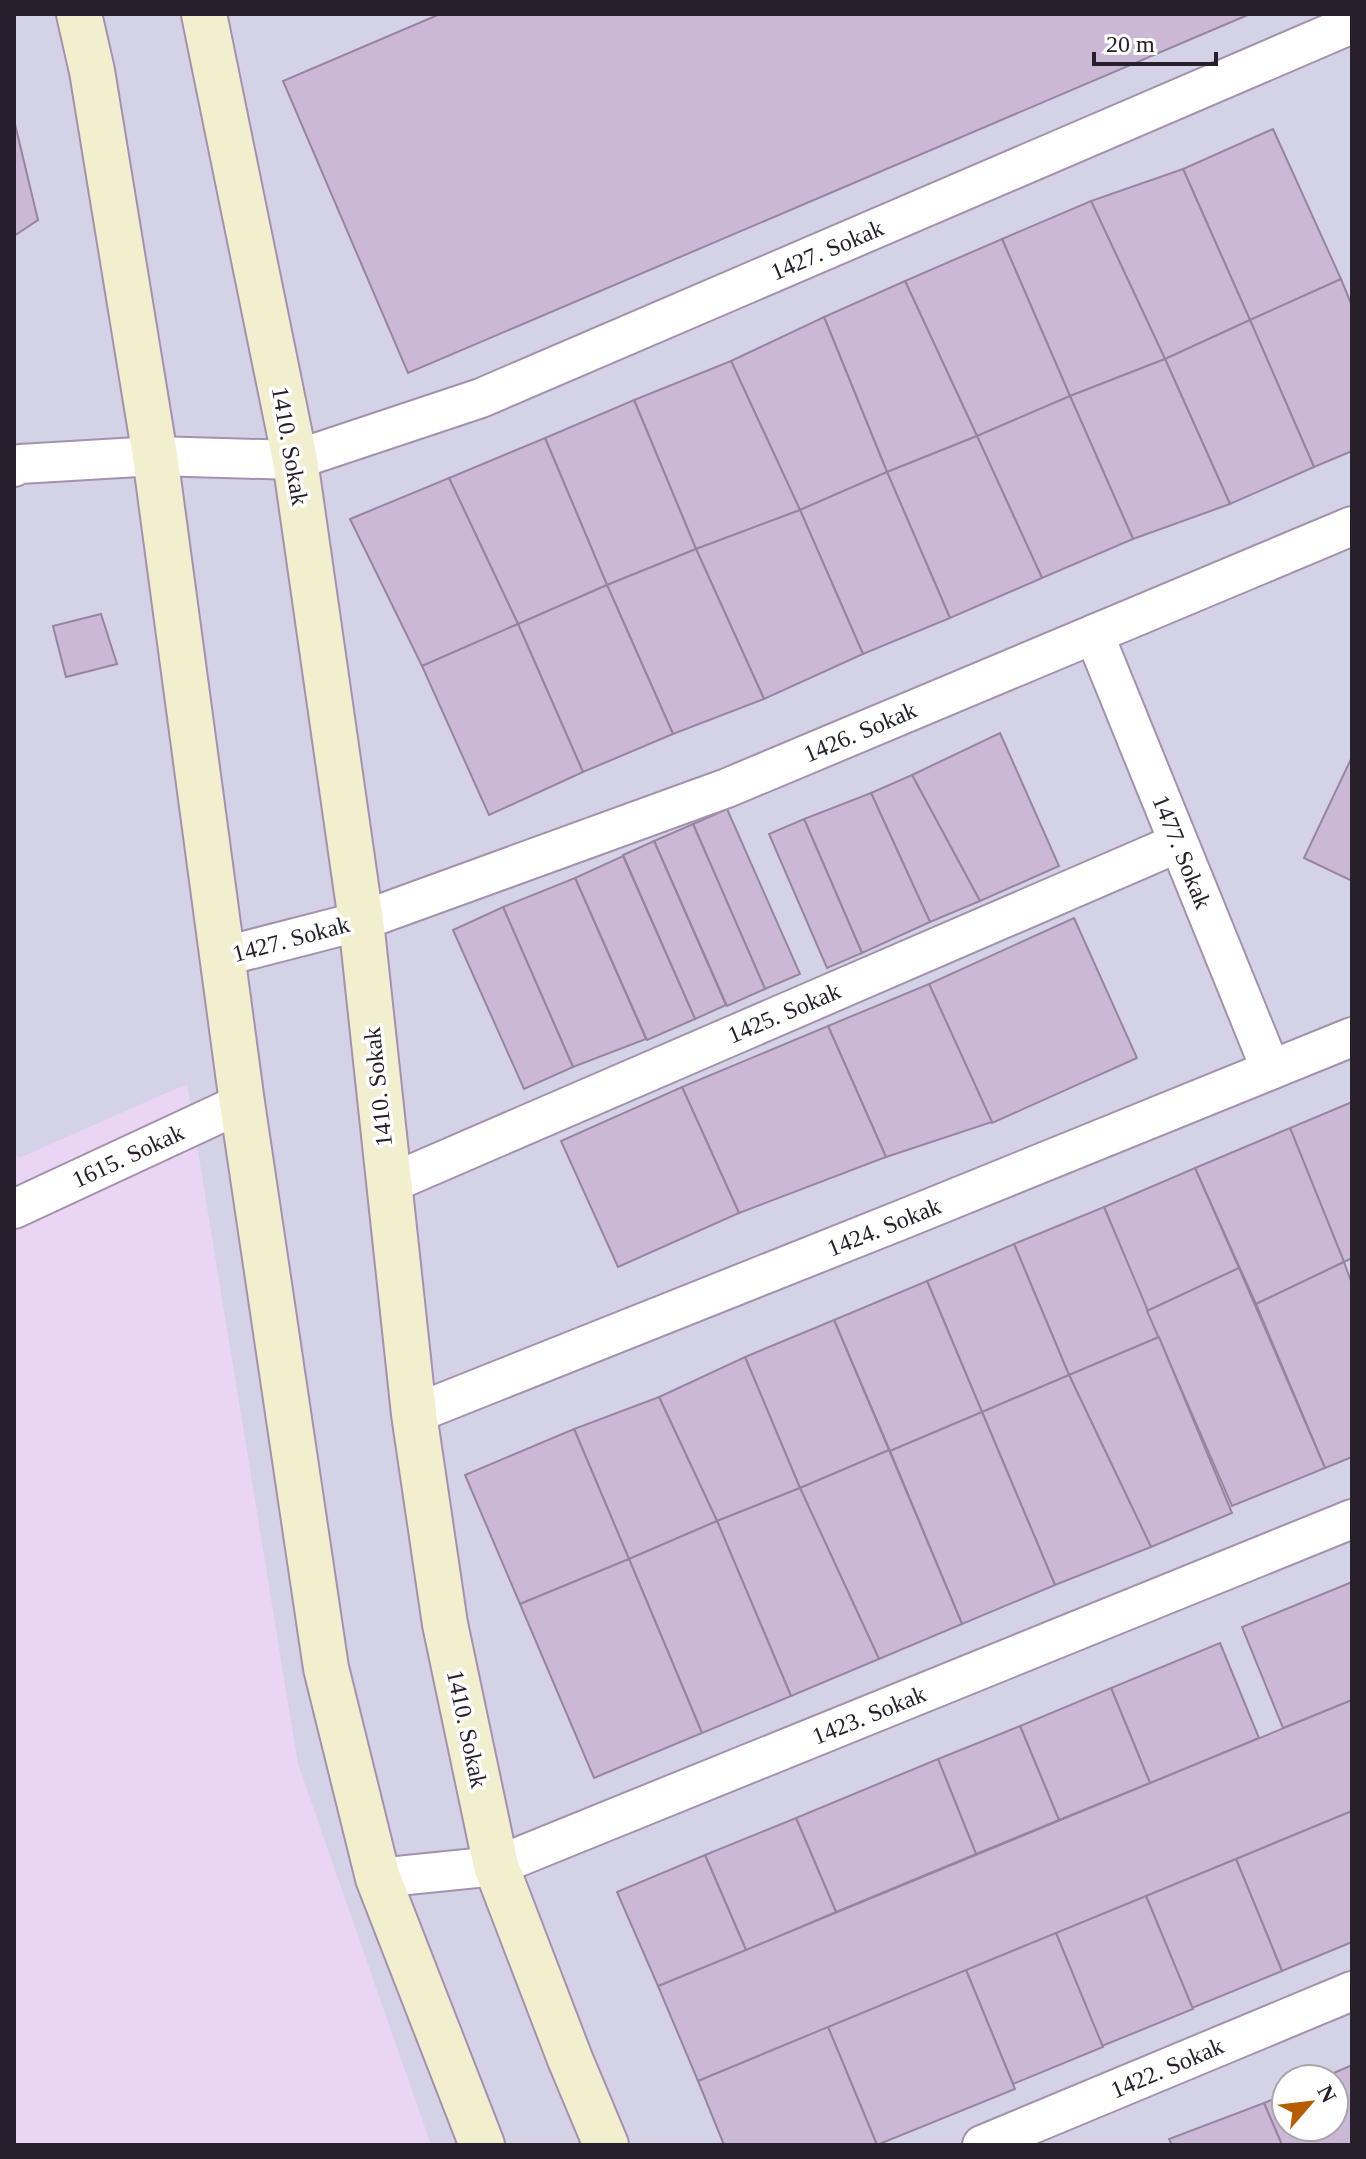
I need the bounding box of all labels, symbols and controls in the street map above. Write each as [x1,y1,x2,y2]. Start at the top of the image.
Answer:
scale bar [1094,16,1216,66]
text: 20 m [1106,31,1155,57]
street label: 1427. Sokak [767,215,887,285]
street label: 1410. Sokak [267,385,313,507]
street label: 1426. Sokak [800,697,920,767]
street label: 1477. Sokak [1147,791,1217,913]
street label: 1427. Sokak [230,911,352,967]
street label: 1425. Sokak [724,978,844,1048]
street label: 1410. Sokak [359,1026,397,1148]
street label: 1615. Sokak [68,1119,188,1193]
street label: 1424. Sokak [823,1192,945,1262]
street label: 1410. Sokak [442,1668,492,1790]
street label: 1423. Sokak [808,1680,930,1750]
street label: 1422. Sokak [1107,2033,1227,2103]
north arrow [1270,2063,1350,2143]
text: N [1312,2081,1342,2107]

